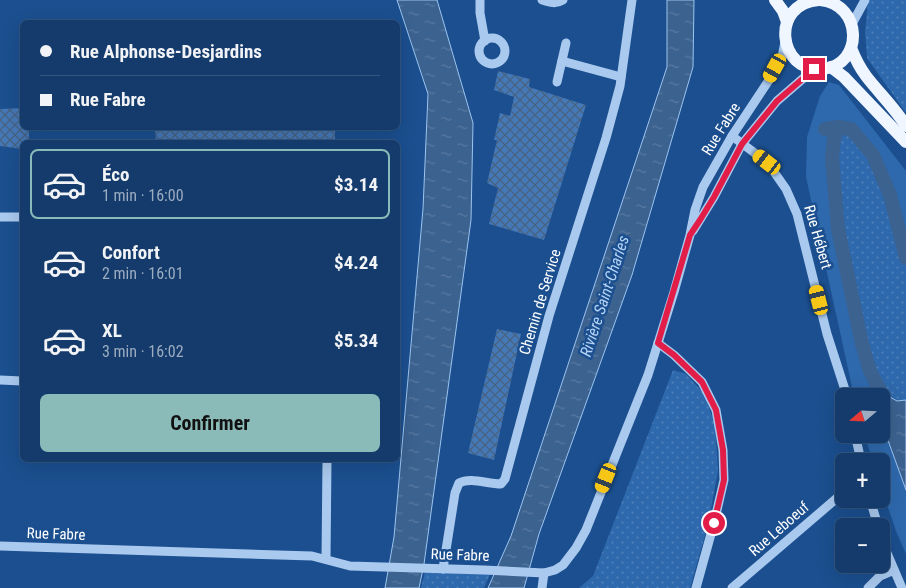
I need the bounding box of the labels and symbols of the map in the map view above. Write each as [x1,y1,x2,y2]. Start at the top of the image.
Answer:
car [761,51,788,85]
route end [803,58,825,80]
street label: Rue Fabre [698,99,744,159]
car [750,147,783,177]
street label: Rue Hébert [800,203,836,271]
water label: Rivière Saint-Charles [576,233,633,359]
street label: Chemin de Service [515,247,565,357]
car [808,284,829,316]
north arrow [835,388,890,442]
car [593,461,618,495]
street label: Rue Leboeuf [745,498,813,560]
route start [703,512,725,534]
street label: Rue Fabre [26,524,86,544]
street label: Rue Fabre [430,545,490,565]

